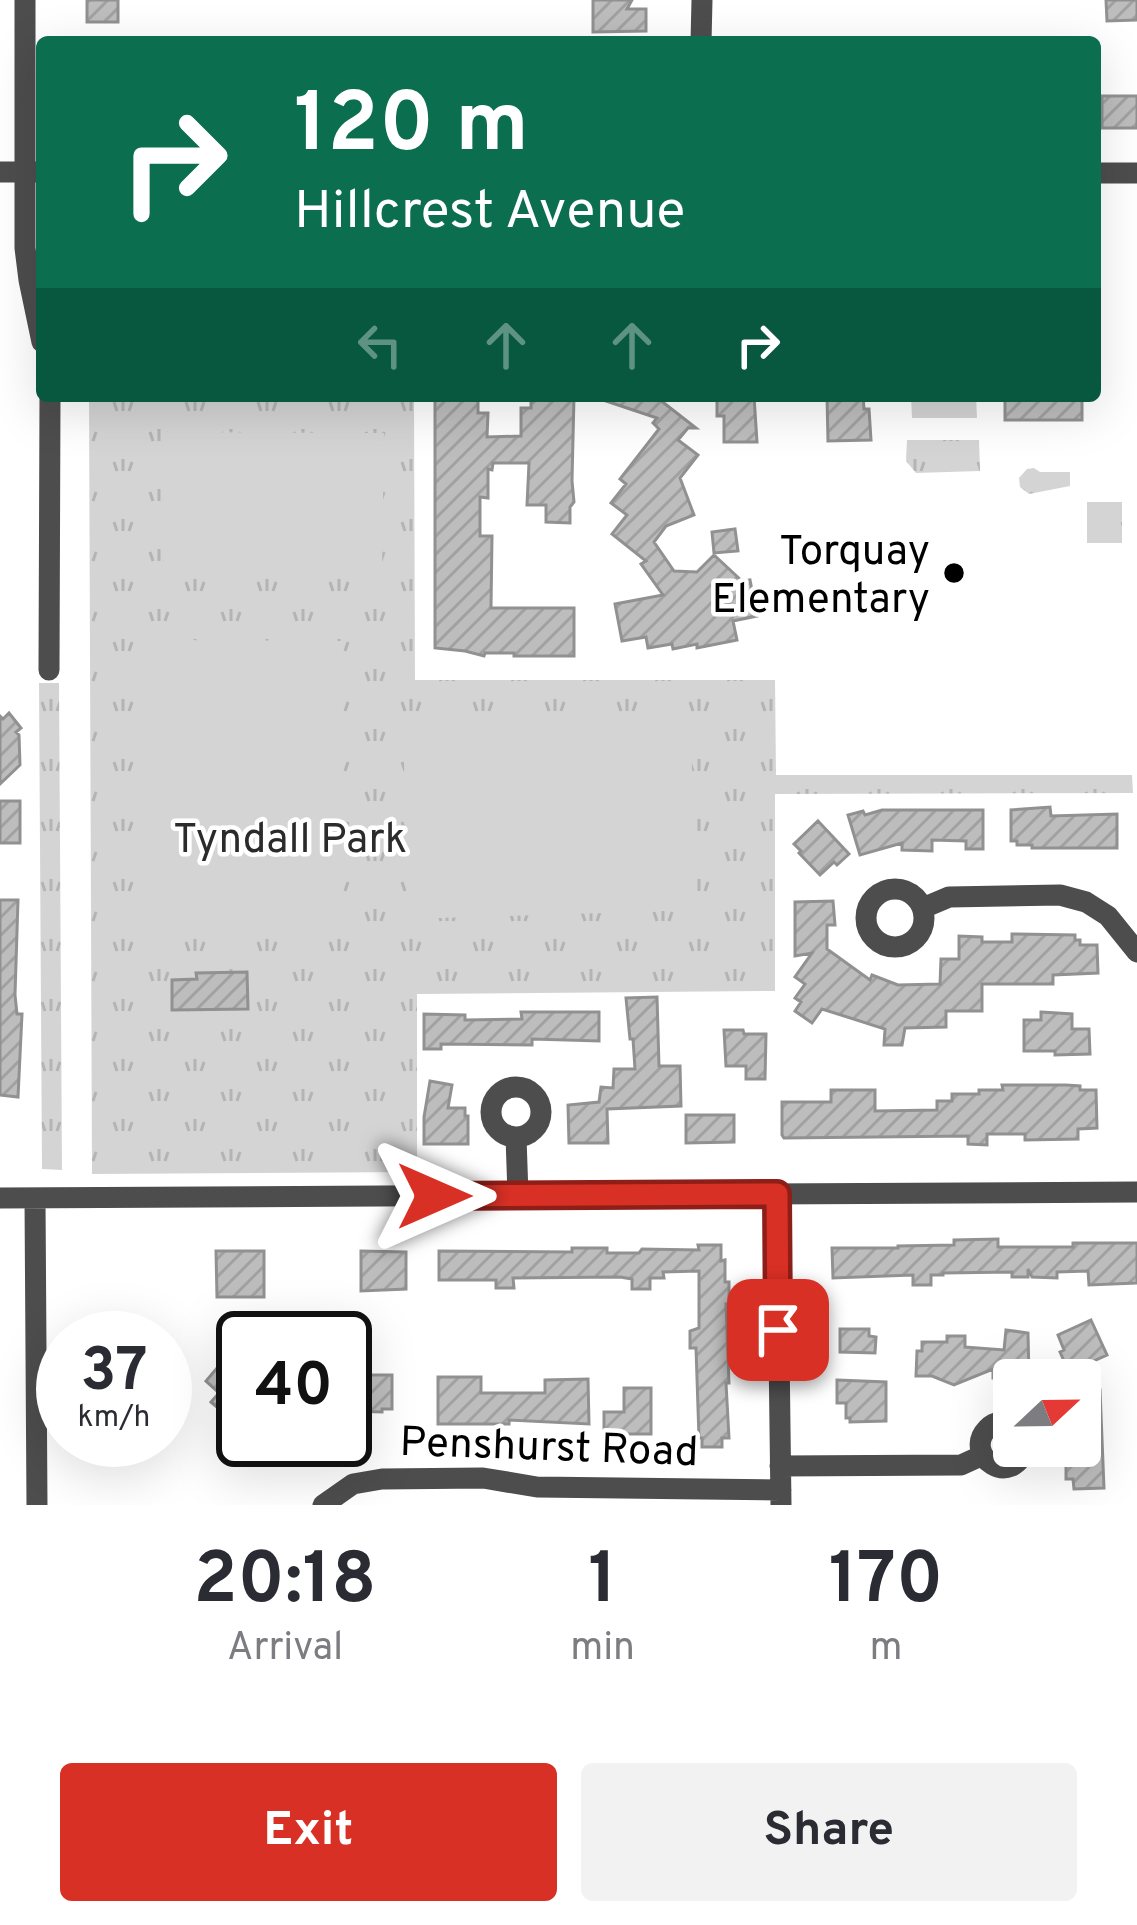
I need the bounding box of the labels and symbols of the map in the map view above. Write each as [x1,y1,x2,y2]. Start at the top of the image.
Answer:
place label: Torquay Elementary [712,527,930,628]
marker: Torquay Elementary [941,560,967,586]
park label: Tyndall Park [173,815,407,868]
position arrow [371,1133,497,1259]
pin [727,1279,829,1381]
speed limit sign: 40 [216,1311,372,1467]
north arrow [993,1359,1101,1467]
street label: Penshurst Road [399,1418,699,1481]

